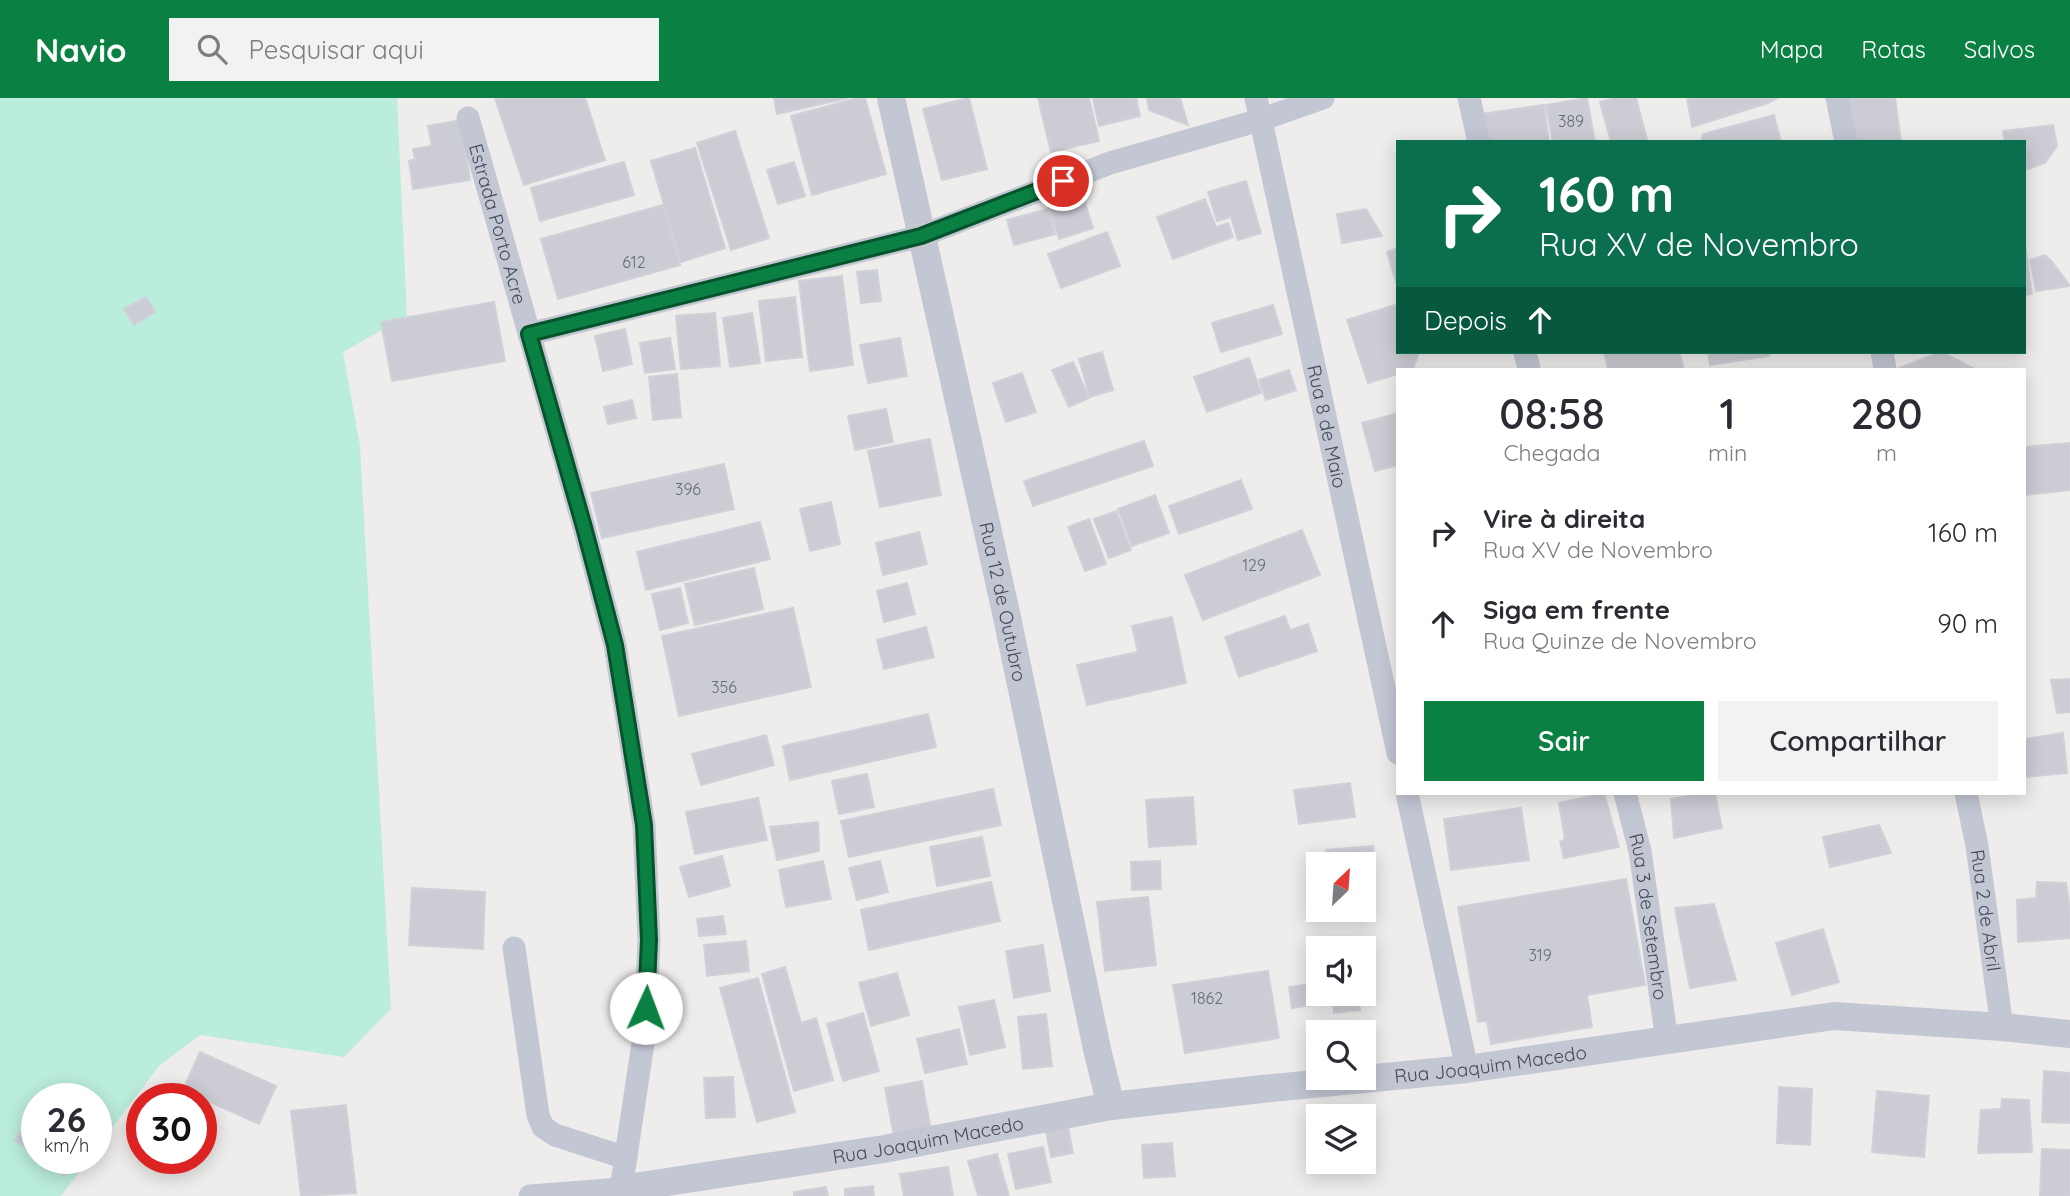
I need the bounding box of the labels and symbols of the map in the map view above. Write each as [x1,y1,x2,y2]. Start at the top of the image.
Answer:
house number: 389 [1558,111,1584,131]
street label: Estrada Porto Acre [464,141,532,307]
pin [1033,151,1093,211]
house number: 612 [622,252,646,272]
street label: Rua 8 de Maio [1302,362,1352,490]
house number: 396 [675,479,701,499]
street label: Rua 12 de Outubro [974,520,1032,684]
house number: 129 [1242,555,1266,575]
house number: 356 [711,677,737,697]
street label: Rua 3 de Setembro [1624,830,1673,1002]
street label: Rua 2 de Abril [1966,848,2006,973]
north arrow [1306,852,1376,922]
house number: 319 [1528,945,1552,965]
position arrow [609,971,683,1045]
house number: 1862 [1191,988,1223,1008]
street label: Rua Joaquim Macedo [1393,1040,1588,1088]
speed limit sign: 30 [126,1083,217,1174]
street label: Rua Joaquim Macedo [831,1111,1026,1169]

